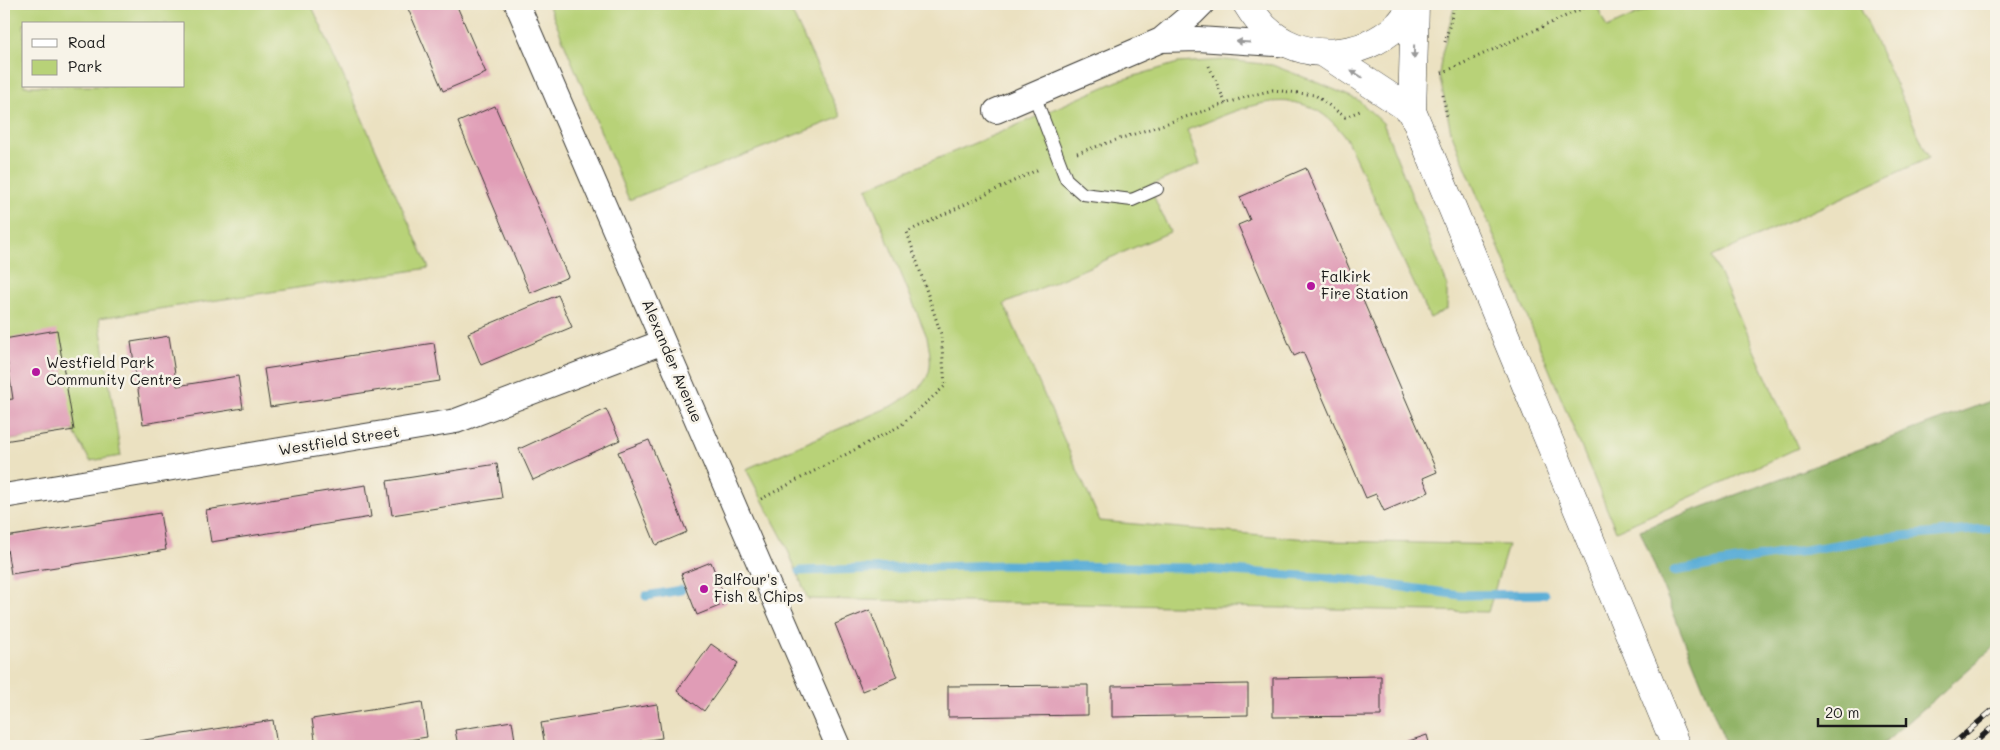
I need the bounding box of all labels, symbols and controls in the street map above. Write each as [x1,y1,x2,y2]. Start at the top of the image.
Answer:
legend [22,22,185,88]
text: Road [68,32,105,52]
one-way arrow [1235,38,1251,46]
one-way arrow [1410,45,1418,61]
text: Park [68,56,102,76]
one-way arrow [1351,70,1364,79]
place label: Falkirk Fire Station [1321,266,1408,303]
marker: Falkirk Fire Station [1305,280,1317,292]
street label: Alexander Avenue [638,296,708,425]
place label: Westfield Park Community Centre [46,352,182,389]
marker: Westfield Park Community Centre [30,366,42,378]
street label: Westfield Street [277,421,401,459]
place label: Balfour's Fish & Chips [714,569,803,606]
marker: Balfour's Fish & Chips [698,583,710,595]
scale bar [1818,695,1905,727]
text: 20 m [1825,702,1859,722]

